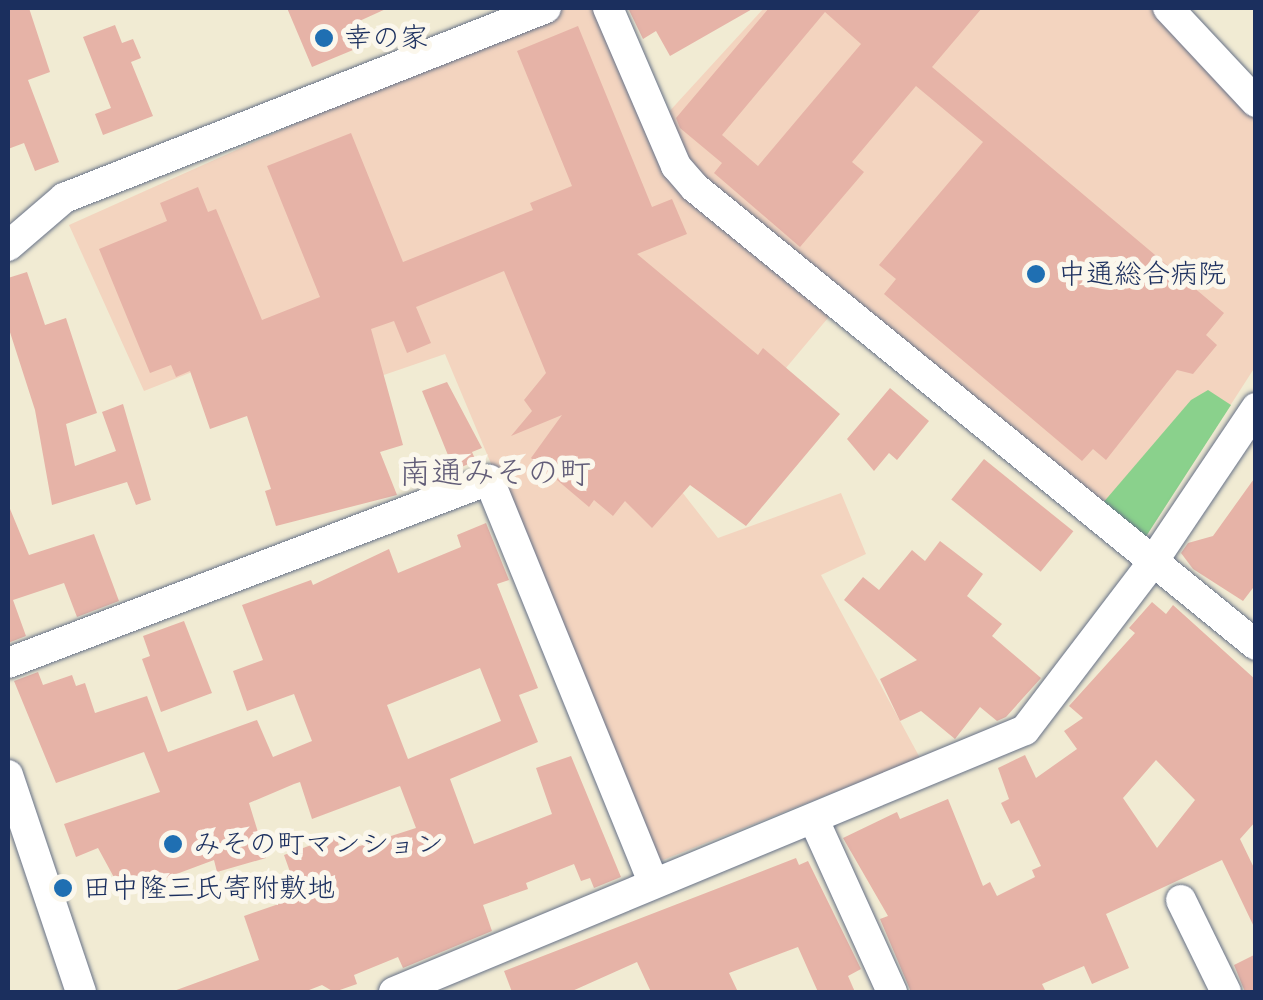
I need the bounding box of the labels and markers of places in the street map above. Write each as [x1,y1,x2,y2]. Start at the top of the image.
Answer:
place label: 幸の家 [344,21,428,55]
marker: 幸の家 [313,27,335,49]
place label: 中通総合病院 [1058,257,1226,291]
marker: 中通総合病院 [1023,261,1049,287]
place label: みその町マンション [193,827,445,861]
marker: みその町マンション [162,833,184,855]
place label: 田中隆三氏寄附敷地 [83,871,335,905]
marker: 田中隆三氏寄附敷地 [52,877,74,899]

